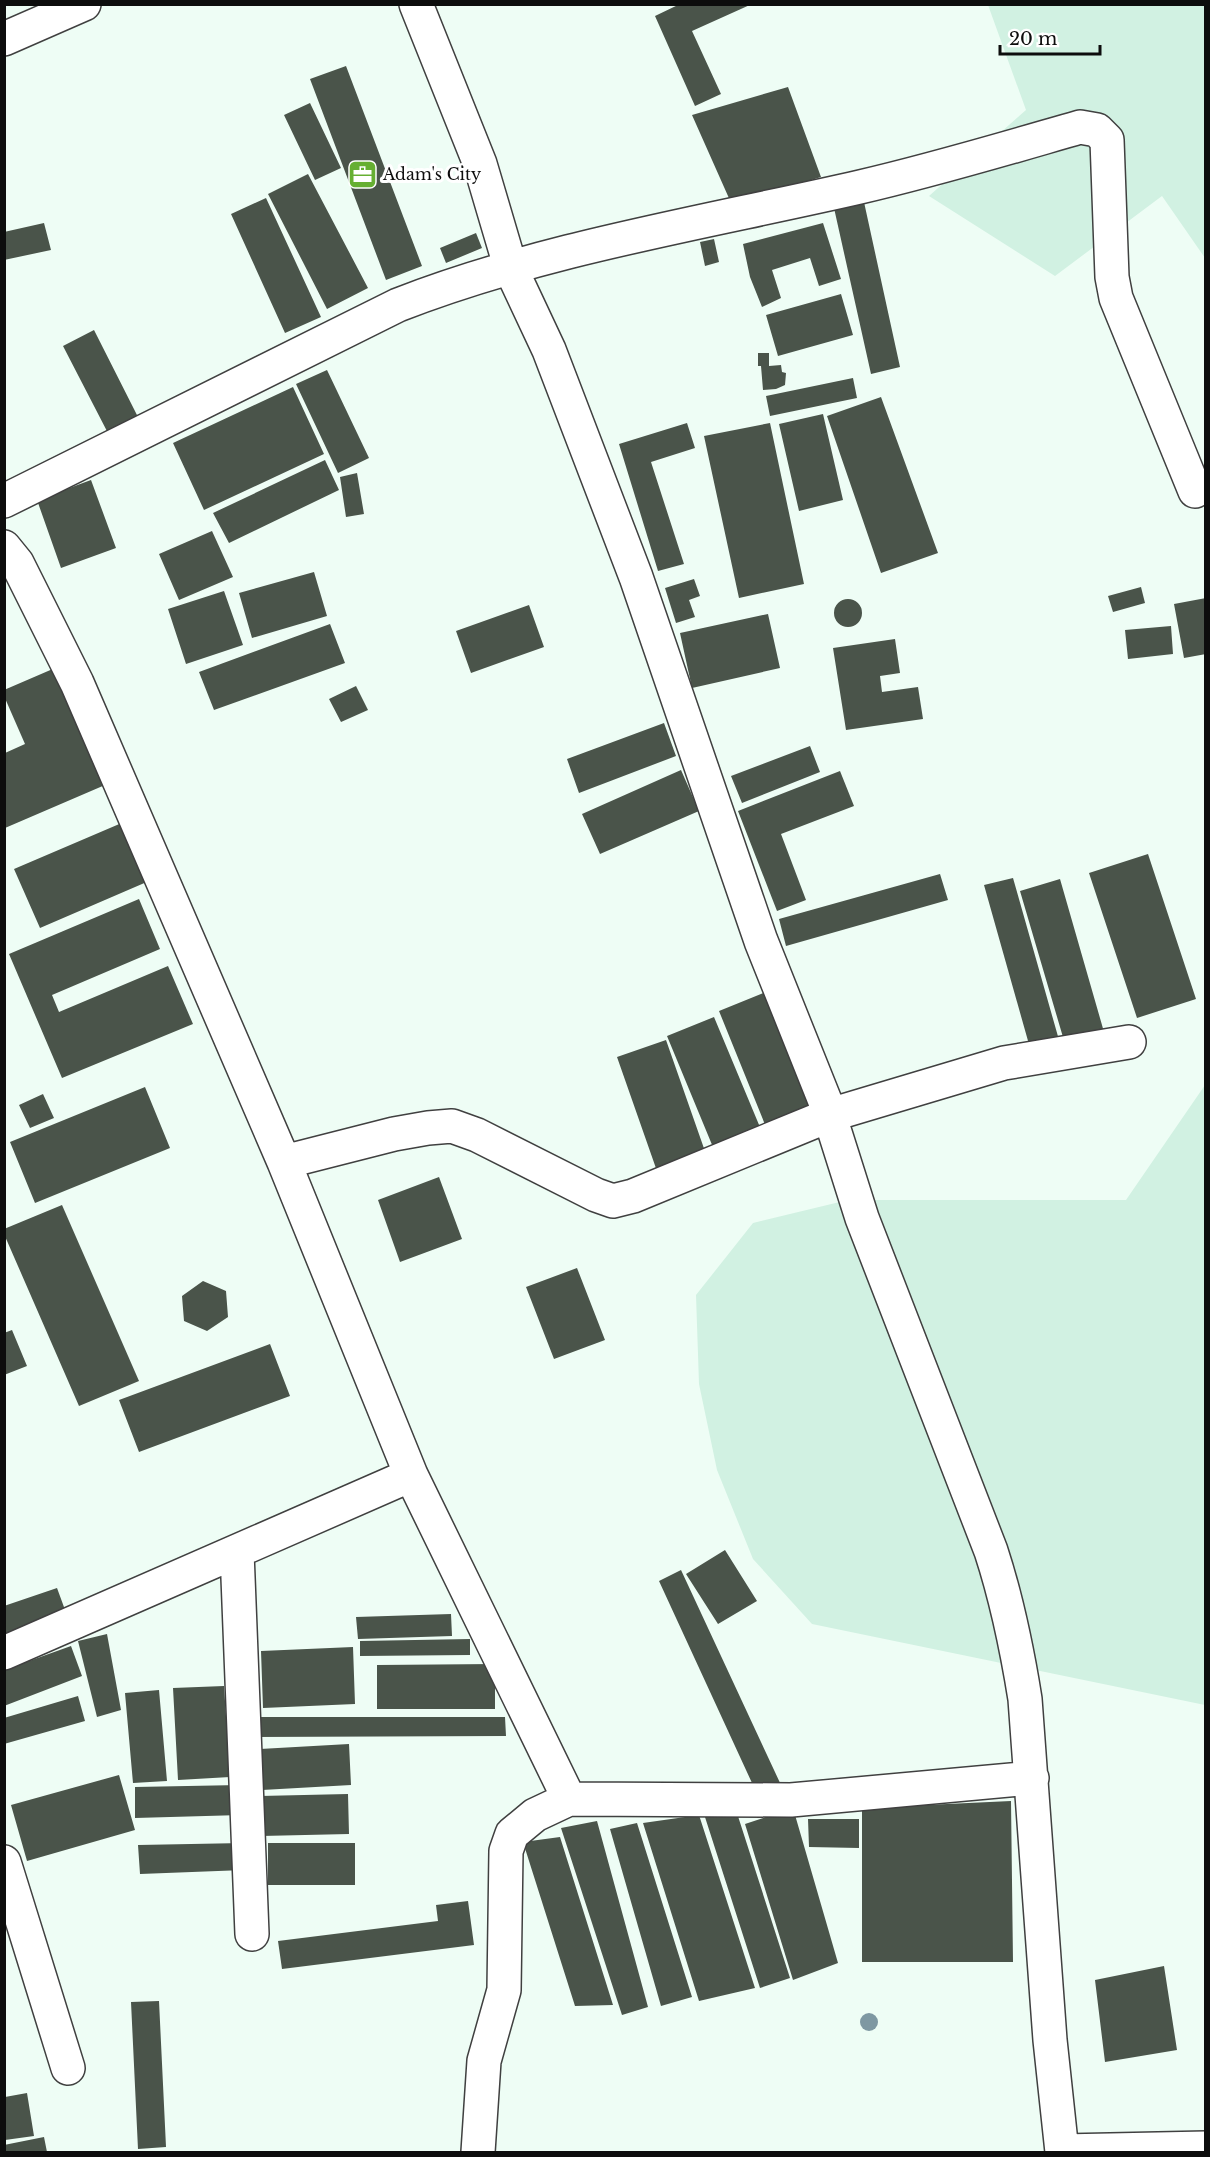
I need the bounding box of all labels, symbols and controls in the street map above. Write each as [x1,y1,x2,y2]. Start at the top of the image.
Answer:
scale bar [1000,18,1100,56]
text: 20 m [1009,28,1057,50]
office icon: Adam's City [346,158,378,190]
place label: Adam's City [382,164,482,184]

